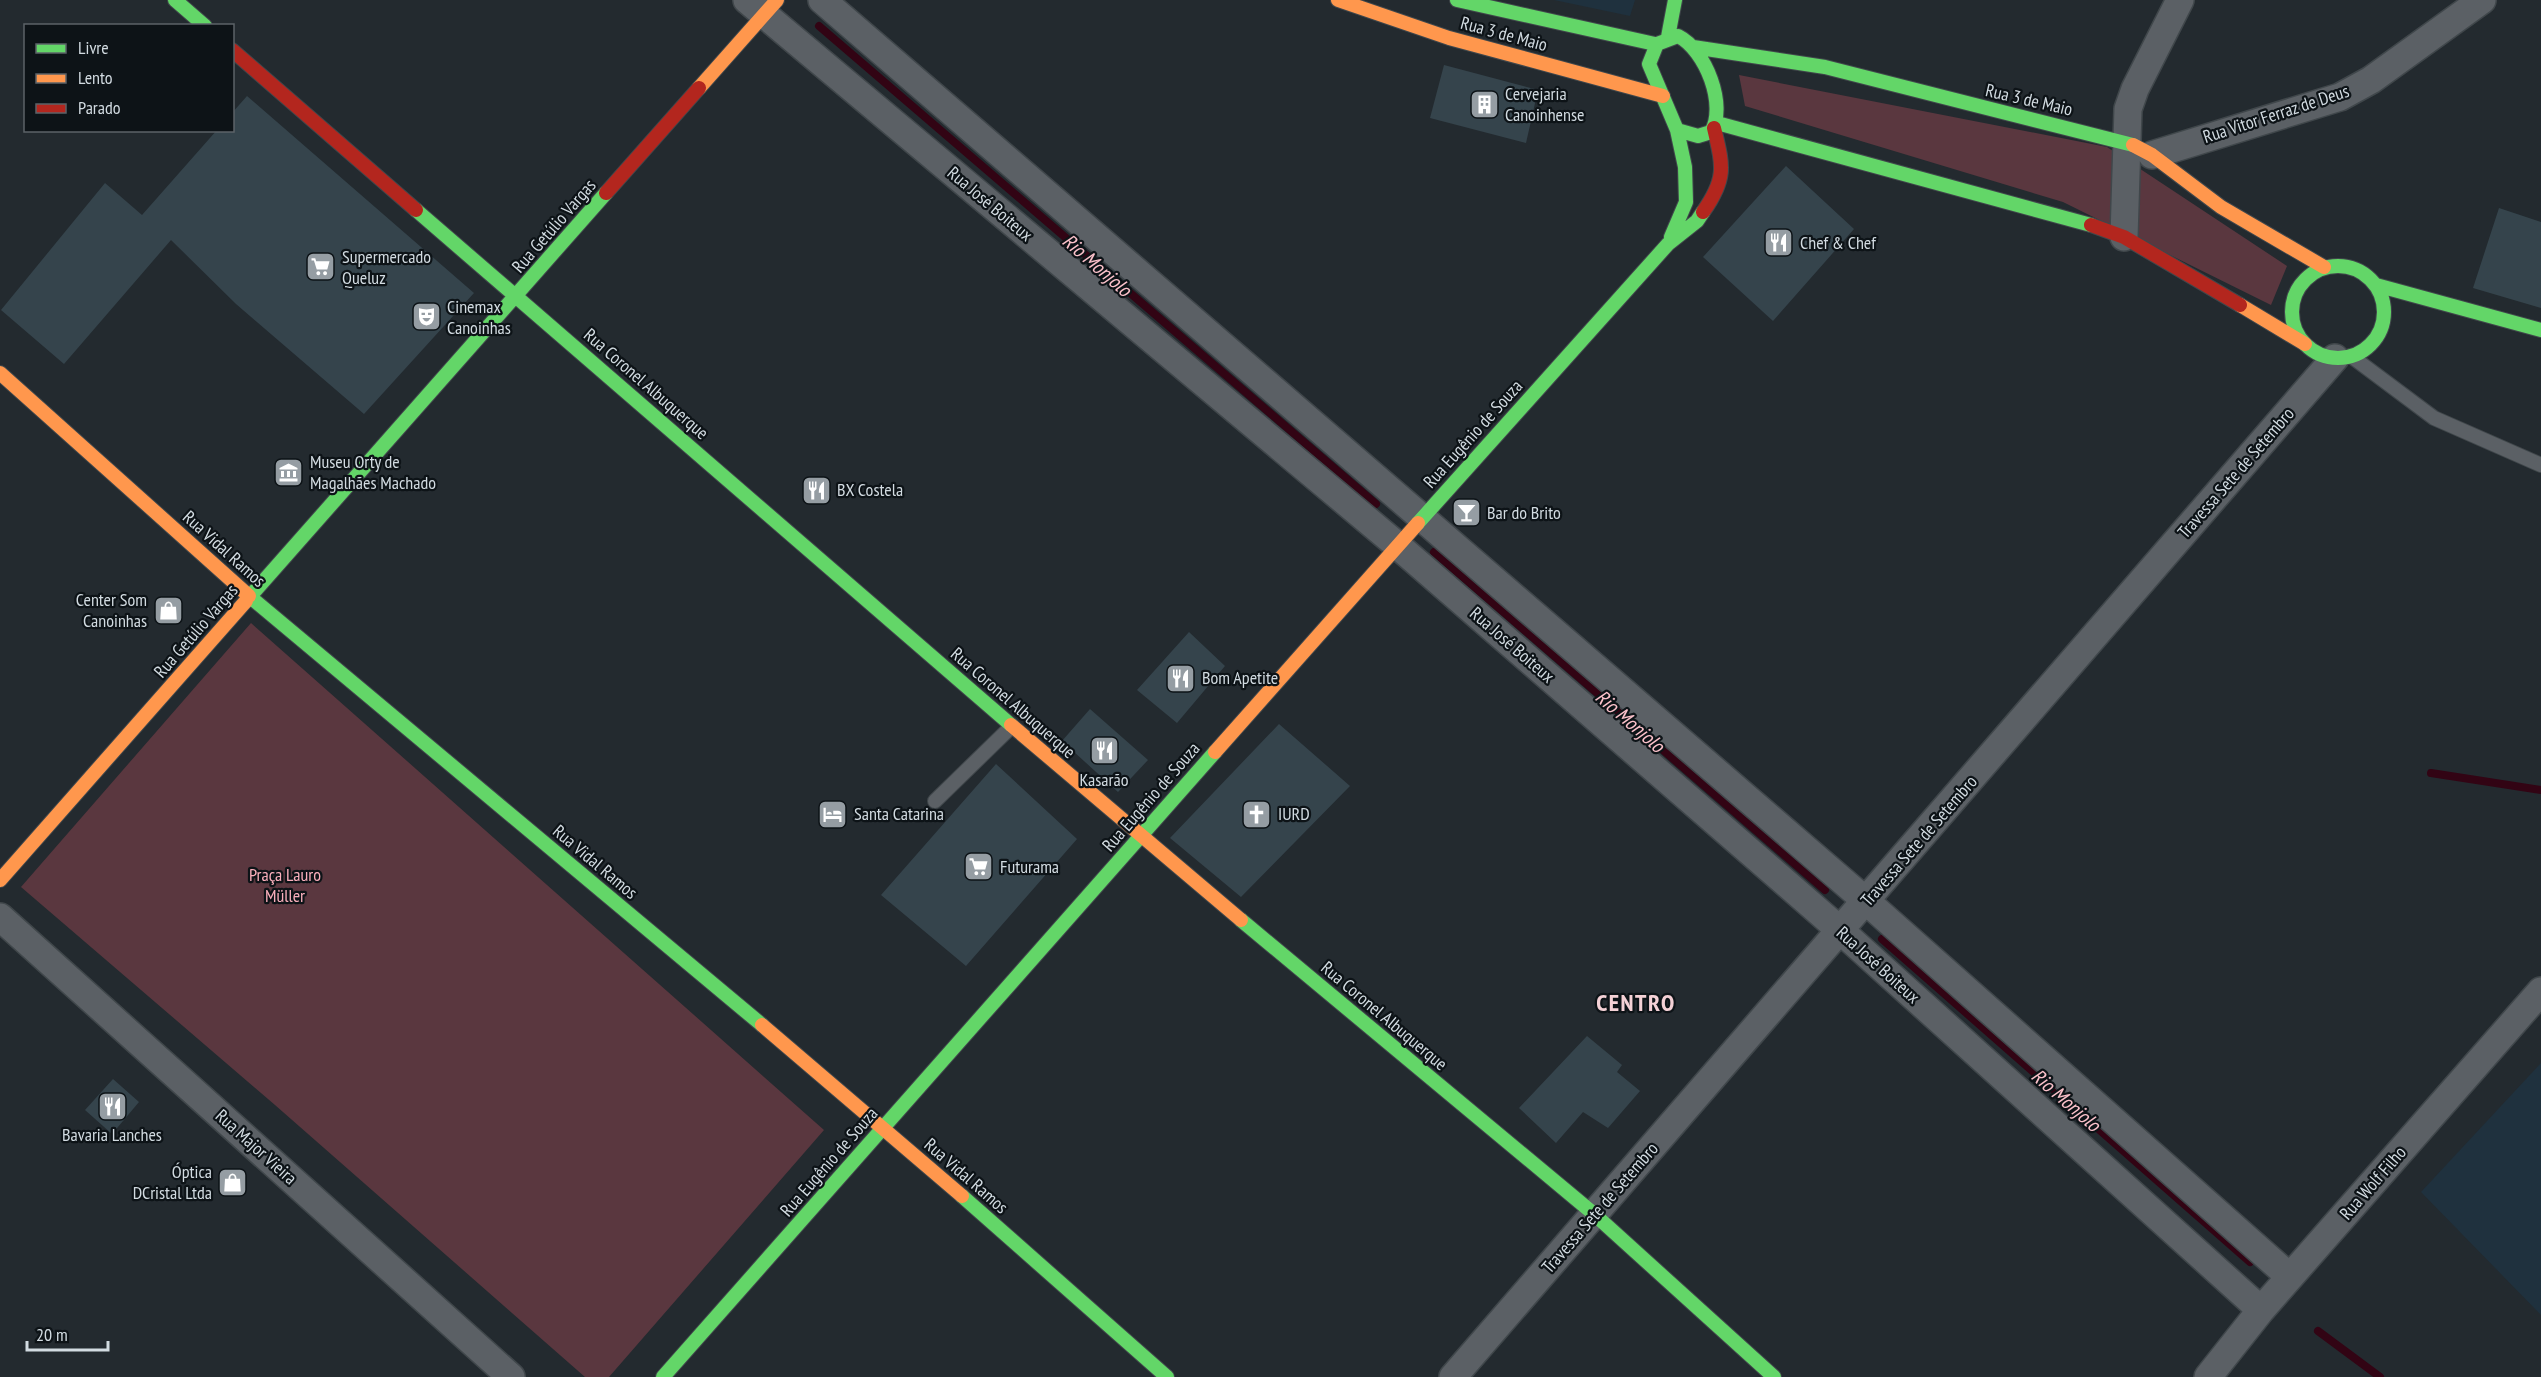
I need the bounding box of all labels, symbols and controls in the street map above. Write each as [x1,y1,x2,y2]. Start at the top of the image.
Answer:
street label: Rua 3 de Maio [1458,11,1550,56]
legend [24,24,234,132]
text: Livre [78,36,109,59]
text: Lento [78,66,113,89]
street label: Rua 3 de Maio [1983,78,2075,121]
street label: Rua Vitor Ferraz de Deus [2200,79,2352,148]
place label: Cervejaria Canoinhense [1505,82,1584,126]
building icon: Cervejaria Canoinhense [1468,88,1500,120]
text: Parado [78,96,121,119]
street label: Rua José Boiteux [943,161,1038,246]
street label: Rua Getúlio Vargas [507,174,601,277]
restaurant icon: Chef & Chef [1763,227,1795,259]
water label: Rio Monjolo [1057,228,1138,303]
place label: Chef & Chef [1800,231,1877,254]
place label: Supermercado Queluz [342,245,431,289]
supermarket icon: Supermercado Queluz [305,251,337,283]
place label: Cinemax Canoinhas [447,295,511,339]
theatre icon: Cinemax Canoinhas [410,301,442,333]
street label: Rua Coronel Albuquerque [579,323,713,444]
street label: Rua Eugênio de Souza [1418,375,1527,493]
street label: Travessa Sete de Setembro [2172,402,2299,543]
place label: Museu Orty de Magalhães Machado [310,450,436,494]
museum icon: Museu Orty de Magalhães Machado [273,456,305,488]
restaurant icon: BX Costela [800,474,832,506]
place label: BX Costela [837,478,903,501]
bar icon: Bar do Brito [1450,497,1482,529]
place label: Bar do Brito [1487,501,1561,524]
street label: Rua Vidal Ramos [178,505,271,592]
street label: Rua Getúlio Vargas [149,579,243,682]
place label: Center Som Canoinhas [76,588,147,632]
shop icon: Center Som Canoinhas [152,594,184,626]
street label: Rua José Boiteux [1465,602,1560,688]
street label: Rua Coronel Albuquerque [946,642,1080,763]
restaurant icon: Bom Apetite [1165,662,1197,694]
place label: Bom Apetite [1202,666,1278,689]
water label: Rio Monjolo [1590,684,1671,759]
restaurant icon: Kasarão [1088,735,1120,767]
street label: Rua Eugênio de Souza [1097,737,1204,856]
place label: Kasarão [1080,768,1129,791]
street label: Travessa Sete de Setembro [1855,770,1982,911]
hotel icon: Santa Catarina [817,798,849,830]
church icon: IURD [1241,798,1273,830]
place label: Santa Catarina [854,802,944,825]
place label: IURD [1278,802,1310,825]
street label: Rua Vidal Ramos [548,819,642,904]
supermarket icon: Futurama [963,851,995,883]
place label: Futurama [1000,855,1059,878]
park label: Praça Lauro Müller [249,863,321,907]
street label: Rua José Boiteux [1832,921,1925,1009]
street label: Rua Coronel Albuquerque [1316,956,1452,1075]
district label: CENTRO [1596,987,1676,1018]
water label: Rio Monjolo [2026,1063,2107,1138]
restaurant icon: Bavaria Lanches [96,1090,128,1122]
street label: Rua Eugênio de Souza [775,1102,882,1221]
street label: Rua Major Vieira [211,1104,302,1189]
place label: Bavaria Lanches [62,1123,162,1146]
street label: Rua Vidal Ramos [920,1133,1013,1218]
street label: Travessa Sete de Setembro [1536,1137,1663,1278]
street label: Rua Wolf Filho [2334,1141,2411,1224]
place label: Óptica DCristal Ltda [133,1160,212,1204]
shop icon: Óptica DCristal Ltda [217,1166,249,1198]
scale bar [27,1314,108,1352]
text: 20 m [36,1323,68,1346]

